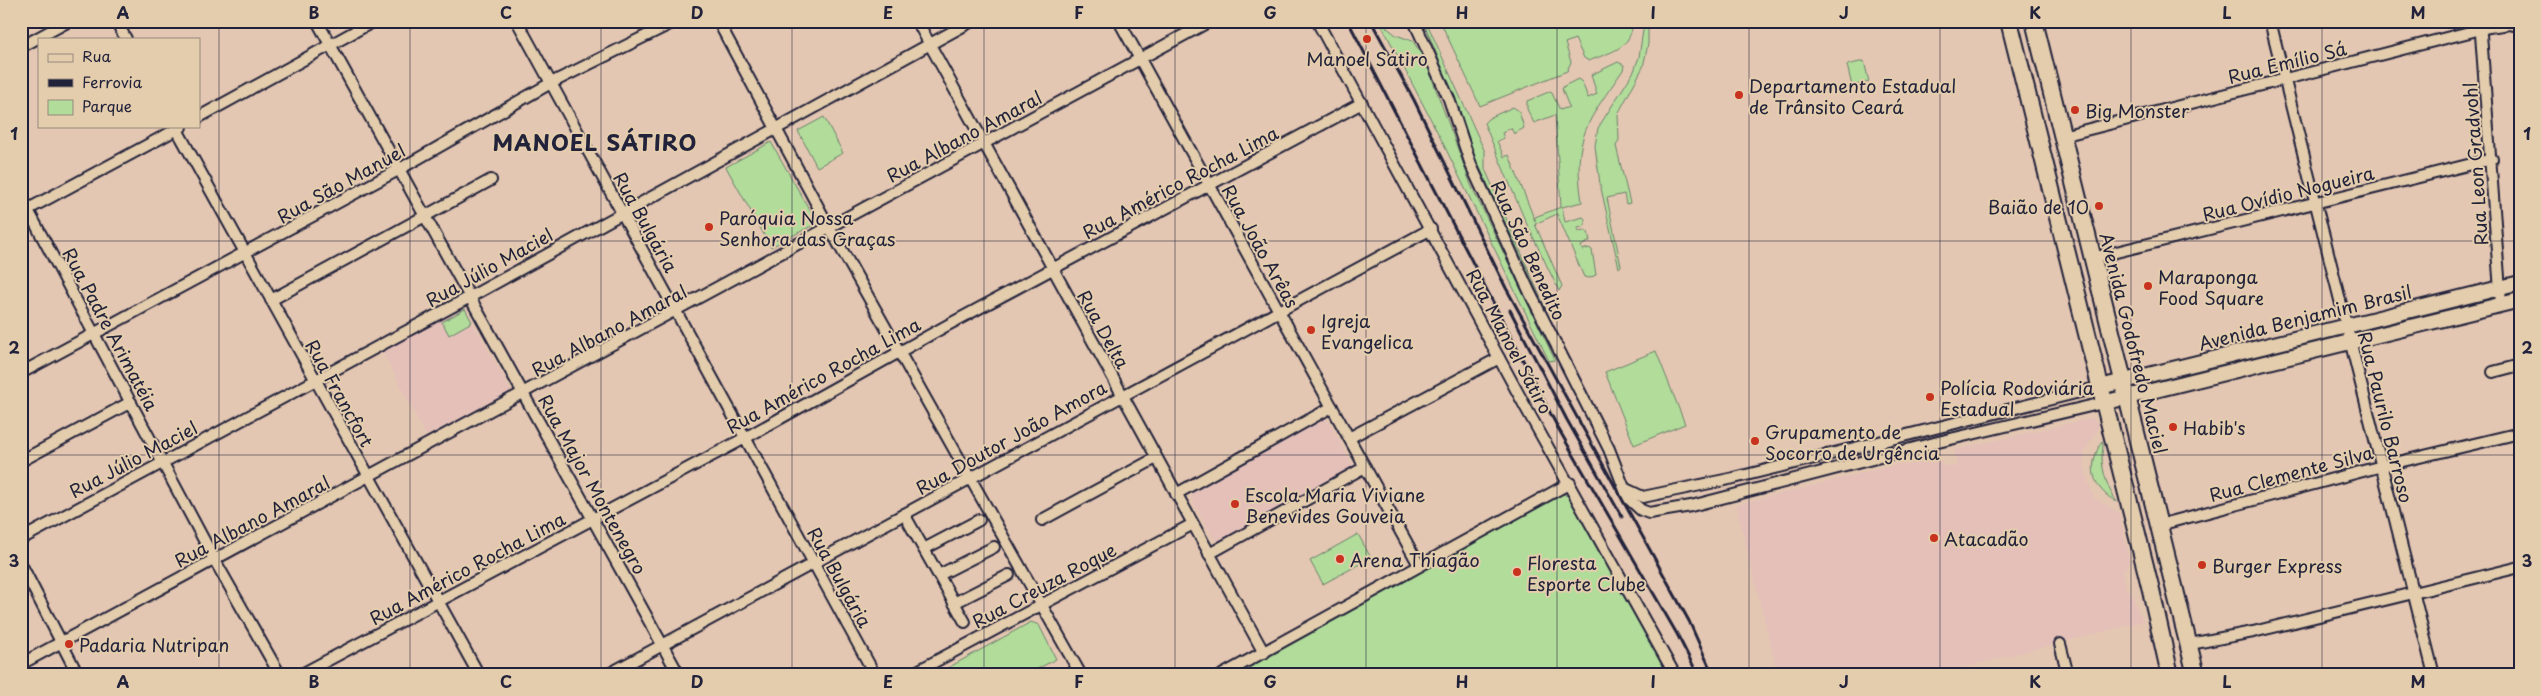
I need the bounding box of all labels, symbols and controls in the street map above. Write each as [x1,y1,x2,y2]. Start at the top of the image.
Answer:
text: A [117,0,130,24]
text: B [309,0,320,24]
text: C [500,0,512,24]
text: D [691,0,703,24]
text: E [883,0,893,24]
text: F [1074,0,1084,24]
text: G [1263,0,1277,24]
text: H [1456,0,1468,24]
text: I [1650,0,1656,24]
text: J [1839,0,1849,24]
text: K [2029,0,2041,24]
text: L [2222,0,2232,24]
text: M [2410,0,2426,24]
marker: Manoel Sátiro [1361,33,1373,45]
street label: Rua Emílio Sá [2225,34,2350,90]
legend [38,38,200,128]
text: Rua [82,44,111,67]
place label: Manoel Sátiro [1306,45,1428,72]
text: Ferrovia [82,70,143,93]
place label: Departamento Estadual de Trânsito Ceará [1749,72,1956,120]
street label: Rua Leon Gradvohl [2456,81,2494,247]
street label: Rua Albano Amaral [881,84,1047,188]
marker: Departamento Estadual de Trânsito Ceará [1733,89,1745,101]
text: Parque [82,94,132,117]
place label: Big Monster [2085,97,2190,124]
marker: Big Monster [2069,104,2081,116]
street label: Rua Américo Rocha Lima [1077,119,1283,245]
text: 1 [10,121,18,145]
text: 1 [2523,121,2531,145]
district label: MANOEL SÁTIRO [493,125,697,158]
street label: Rua São Manuel [272,137,410,229]
street label: Rua Ovídio Nogueira [2199,158,2377,227]
street label: Rua Bulgária [607,167,685,278]
street label: Rua São Benedito [1485,176,1573,324]
street label: Rua João Arêas [1216,179,1306,313]
place label: Baião de 10 [1988,193,2089,220]
marker: Baião de 10 [2093,200,2105,212]
place label: Paróquia Nossa Senhora das Graças [719,204,895,252]
street label: Rua Júlio Maciel [421,221,557,313]
marker: Paróquia Nossa Senhora das Graças [703,221,715,233]
street label: Avenida Godofredo Maciel [2093,230,2175,456]
street label: Rua Padre Arimatéia [57,243,165,415]
place label: Maraponga Food Square [2158,263,2264,311]
street label: Rua Manoel Sátiro [1460,264,1560,418]
street label: Avenida Benjamim Brasil [2196,277,2414,357]
street label: Rua Albano Amaral [526,278,692,382]
marker: Maraponga Food Square [2142,280,2154,292]
street label: Rua Delta [1071,285,1137,374]
place label: Igreja Evangelica [1321,307,1414,355]
street label: Rua Américo Rocha Lima [721,310,926,440]
marker: Igreja Evangelica [1305,324,1317,336]
street label: Rua Paurilo Barroso [2352,328,2420,506]
street label: Rua Francfort [299,334,381,452]
text: 2 [8,335,20,359]
text: 2 [2521,335,2533,359]
street label: Rua Doutor João Amora [911,373,1111,501]
place label: Polícia Rodoviária Estadual [1940,374,2095,422]
street label: Rua Major Montenegro [532,389,654,579]
marker: Polícia Rodoviária Estadual [1924,391,1936,403]
street label: Rua Júlio Maciel [64,414,202,504]
place label: Habib's [2183,414,2245,441]
place label: Grupamento de Socorro de Urgência [1765,418,1940,466]
marker: Habib's [2167,421,2179,433]
marker: Grupamento de Socorro de Urgência [1749,435,1761,447]
street label: Rua Clemente Silva [2206,438,2376,508]
street label: Rua Albano Amaral [169,469,335,573]
place label: Escola Maria Viviane Benevides Gouveia [1245,481,1425,529]
marker: Escola Maria Viviane Benevides Gouveia [1229,498,1241,510]
street label: Rua Américo Rocha Lima [364,505,570,631]
street label: Rua Bulgária [801,522,879,633]
place label: Atacadão [1944,525,2028,552]
marker: Atacadão [1928,532,1940,544]
street label: Rua Creuza Roque [967,536,1121,634]
place label: Arena Thiagão [1350,546,1480,573]
text: 3 [9,548,19,572]
text: 3 [2522,548,2532,572]
place label: Floresta Esporte Clube [1527,549,1646,597]
place label: Burger Express [2212,552,2342,579]
marker: Arena Thiagão [1334,553,1346,565]
marker: Burger Express [2196,559,2208,571]
marker: Floresta Esporte Clube [1511,566,1523,578]
place label: Padaria Nutripan [79,631,229,658]
marker: Padaria Nutripan [63,638,75,650]
text: A [117,669,130,693]
text: B [309,669,320,693]
text: C [500,669,512,693]
text: D [691,669,703,693]
text: E [883,669,893,693]
text: F [1074,669,1084,693]
text: G [1263,669,1277,693]
text: H [1456,669,1468,693]
text: I [1650,669,1656,693]
text: J [1839,669,1849,693]
text: K [2029,669,2041,693]
text: L [2222,669,2232,693]
text: M [2410,669,2426,693]

